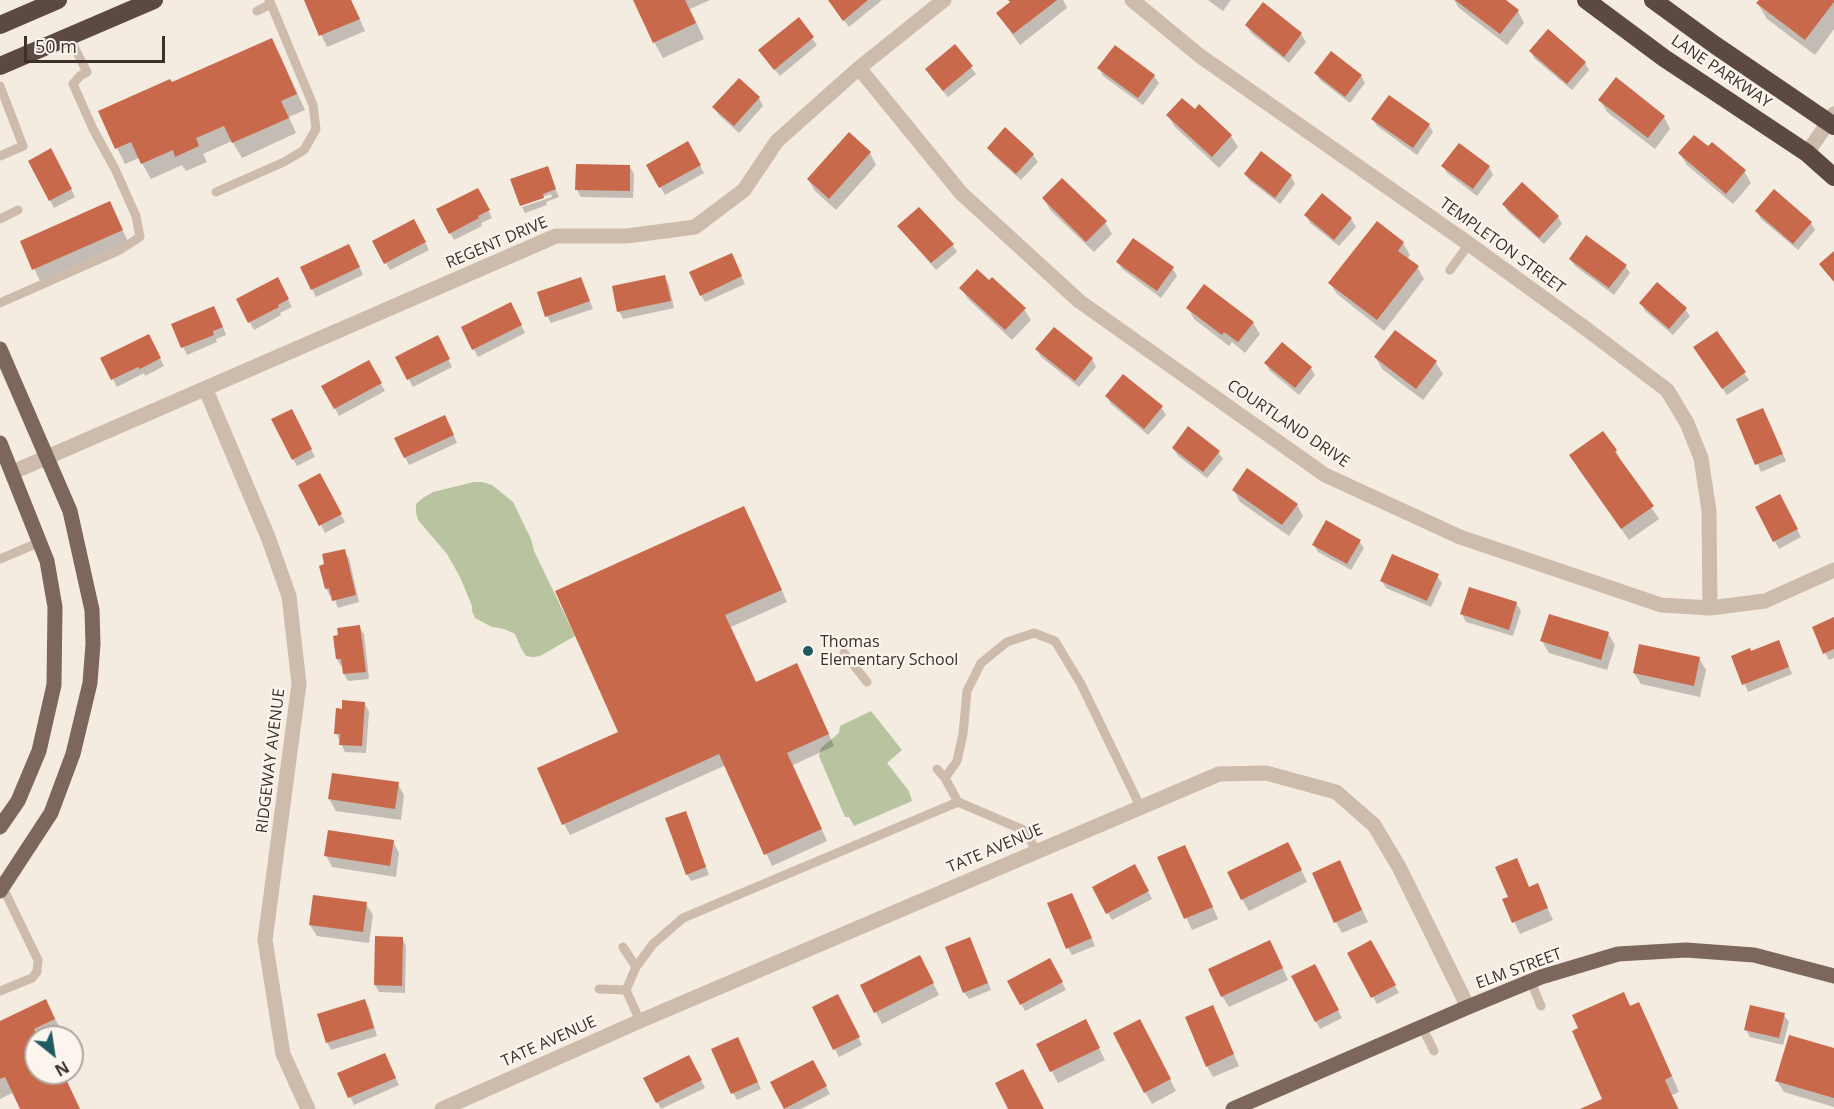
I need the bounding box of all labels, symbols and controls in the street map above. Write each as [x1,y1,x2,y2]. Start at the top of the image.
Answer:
scale bar [27,24,168,62]
street label: LANE PARKWAY [1667,31,1775,113]
text: 50 m [35,34,77,58]
street label: TEMPLETON STREET [1435,194,1569,298]
street label: REGENT DRIVE [443,213,551,273]
street label: COURTLAND DRIVE [1223,376,1353,472]
place label: Thomas Elementary School [820,632,958,670]
marker: Thomas Elementary School [801,644,815,658]
street label: RIDGEWAY AVENUE [253,688,289,834]
street label: TATE AVENUE [944,820,1046,878]
street label: ELM STREET [1474,945,1564,993]
street label: TATE AVENUE [499,1012,599,1072]
north arrow [24,1025,84,1085]
text: N [51,1056,73,1082]

